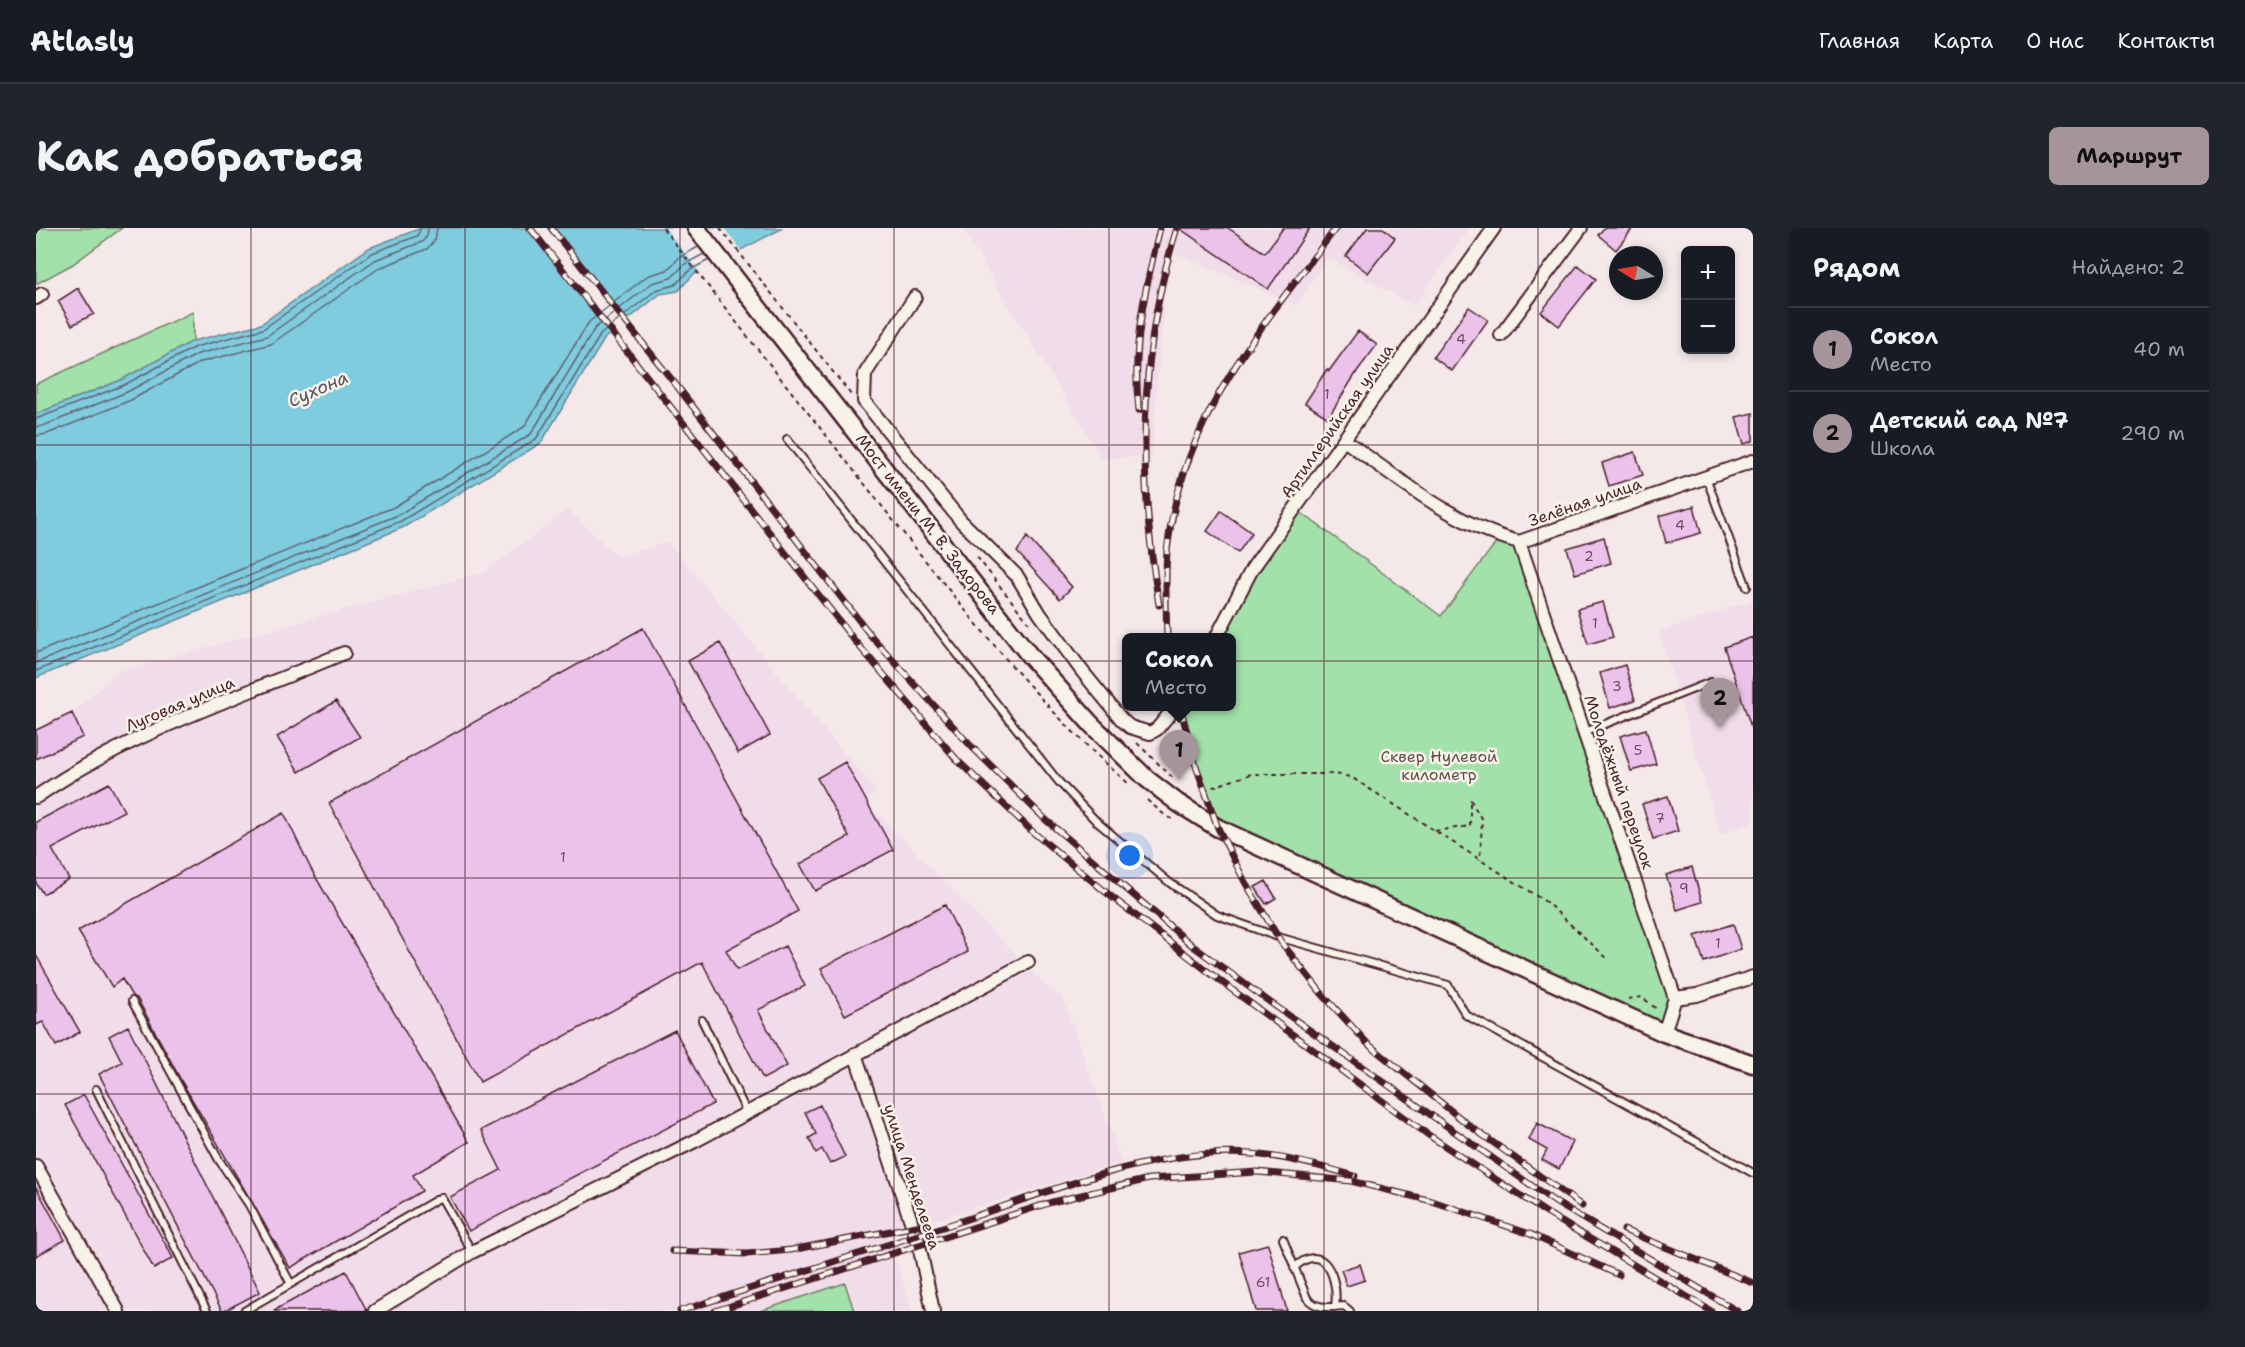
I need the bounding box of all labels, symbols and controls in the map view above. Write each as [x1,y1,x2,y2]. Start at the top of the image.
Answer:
text: Atlasly [30,22,135,60]
text: Главная [1819,27,1900,55]
text: Карта [1933,27,1993,55]
text: О нас [2026,27,2084,55]
text: Контакты [2117,27,2215,55]
button: Маршрут [2049,127,2209,185]
text: Как добраться [36,128,364,184]
north arrow [1609,246,1663,300]
map controls [1681,246,1735,354]
button: + [1681,246,1735,300]
text: Рядом [1813,250,1900,285]
text: Найдено: 2 [2072,254,2185,280]
button: − [1681,300,1735,354]
text: Сокол [1870,322,1938,351]
house number: 4 [1456,330,1466,348]
text: 1 [1828,336,1837,362]
text: 40 m [2133,336,2185,362]
street label: Артиллерийская улица [1276,340,1398,502]
text: Место [1870,351,1932,377]
water label: Сухона [284,365,352,413]
house number: 1 [1324,385,1330,403]
text: Детский сад №7 [1870,406,2069,435]
text: 2 [1826,420,1840,446]
text: 290 m [2120,420,2185,446]
street label: Мост имени М. В. Задорова [851,429,1005,619]
text: Школа [1870,435,1935,461]
street label: Зелёная улица [1526,473,1644,531]
house number: 4 [1675,516,1685,534]
house number: 2 [1584,547,1594,565]
house number: 1 [1592,614,1598,632]
popup [1122,633,1236,711]
text: Сокол [1145,645,1213,674]
street label: Луговая улица [122,672,238,736]
text: Место [1145,674,1207,700]
house number: 3 [1612,677,1622,695]
pin: 2 [1700,678,1740,728]
street label: Молодёжный переулок [1579,692,1659,872]
pin: 1 [1160,730,1198,780]
house number: 5 [1634,741,1642,759]
park label: Сквер Нулевой километр [1381,746,1497,785]
house number: 7 [1655,809,1665,827]
your location [1115,841,1144,870]
house number: 1 [560,848,566,866]
house number: 9 [1679,879,1689,897]
house number: 1 [1715,934,1721,952]
street label: улица Менделеева [879,1102,945,1252]
house number: 61 [1256,1273,1270,1291]

